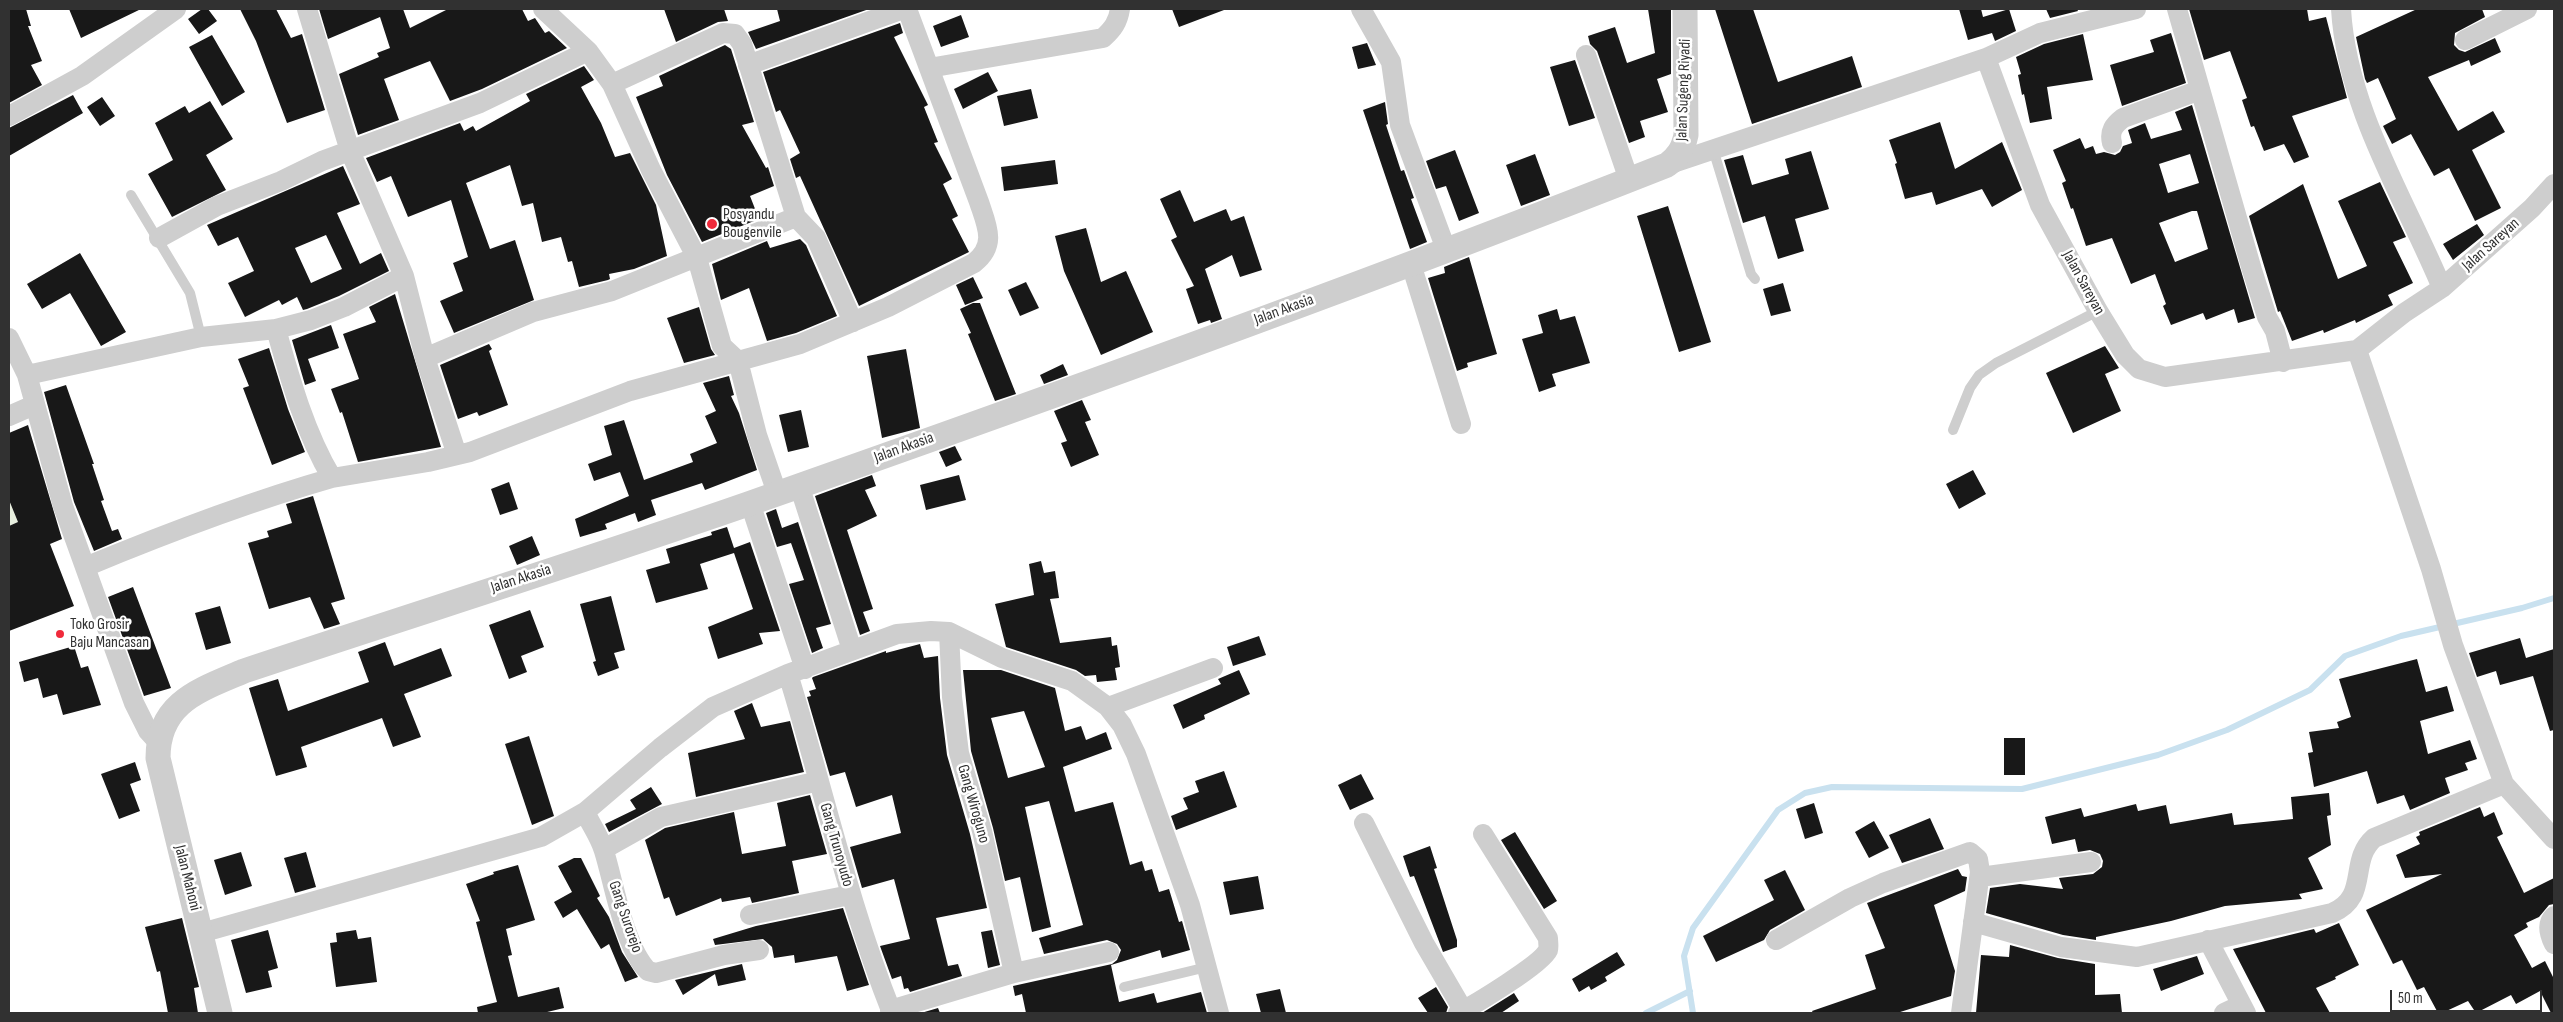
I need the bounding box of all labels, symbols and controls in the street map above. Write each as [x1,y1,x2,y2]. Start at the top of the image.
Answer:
street label: Jalan Sugeng Riyadi [1673,39,1695,141]
place label: Posyandu Bougenvile [723,205,782,243]
street label: Jalan Sareyan [2458,214,2524,276]
marker: Posyandu Bougenvile [705,217,719,231]
street label: Jalan Sareyan [2057,247,2109,319]
street label: Jalan Akasia [1252,290,1316,330]
street label: Jalan Akasia [872,428,936,468]
street label: Jalan Akasia [488,560,554,598]
place label: Toko Grosir Baju Mancasan [70,615,149,653]
marker: Toko Grosir Baju Mancasan [54,628,66,640]
street label: Gang Wiroguno [953,763,993,845]
street label: Gang Trunoyudo [815,801,857,889]
street label: Jalan Mahoni [170,843,204,913]
street label: Gang Surorejo [604,879,646,955]
scale bar [2393,980,2546,1012]
text: 50 m [2398,989,2423,1008]

